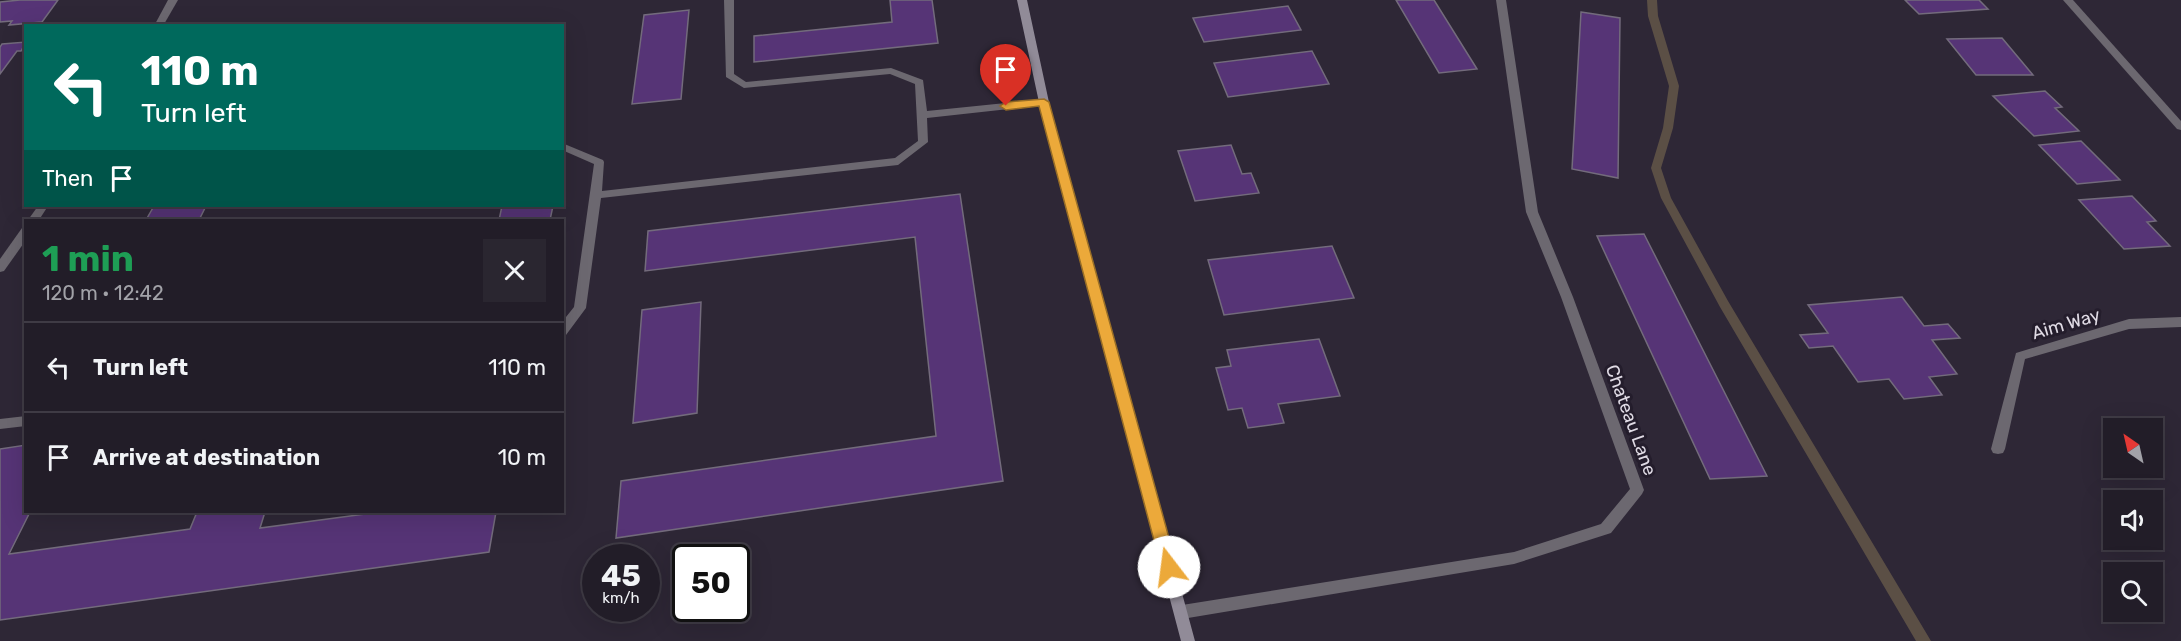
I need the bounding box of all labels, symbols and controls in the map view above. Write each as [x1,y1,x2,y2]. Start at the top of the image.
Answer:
pin [980,44,1031,106]
text: 110 m [141,46,259,96]
icon: left [42,48,120,126]
icon: arrive [989,53,1022,86]
text: Turn left [141,97,246,129]
icon: arrive [105,162,138,195]
text: Then [42,165,93,192]
text: 1 min [42,237,134,280]
button: close [483,239,546,302]
text: 120 m · 12:42 [42,281,164,305]
street label: Aim Way [2029,304,2103,344]
icon: left [42,351,75,384]
text: Turn left [93,354,188,381]
text: 110 m [488,354,546,381]
street label: Chateau Lane [1601,362,1661,478]
north arrow [2103,418,2163,478]
map controls [2103,418,2163,622]
icon: arrive [42,441,75,474]
text: Arrive at destination [93,444,320,471]
text: 10 m [498,444,546,471]
button: sound [2103,490,2163,550]
position arrow [1137,535,1201,599]
speed limit sign: 50 [672,544,750,622]
text: 45 [601,558,641,594]
button: search [2103,562,2163,622]
text: km/h [602,589,640,607]

